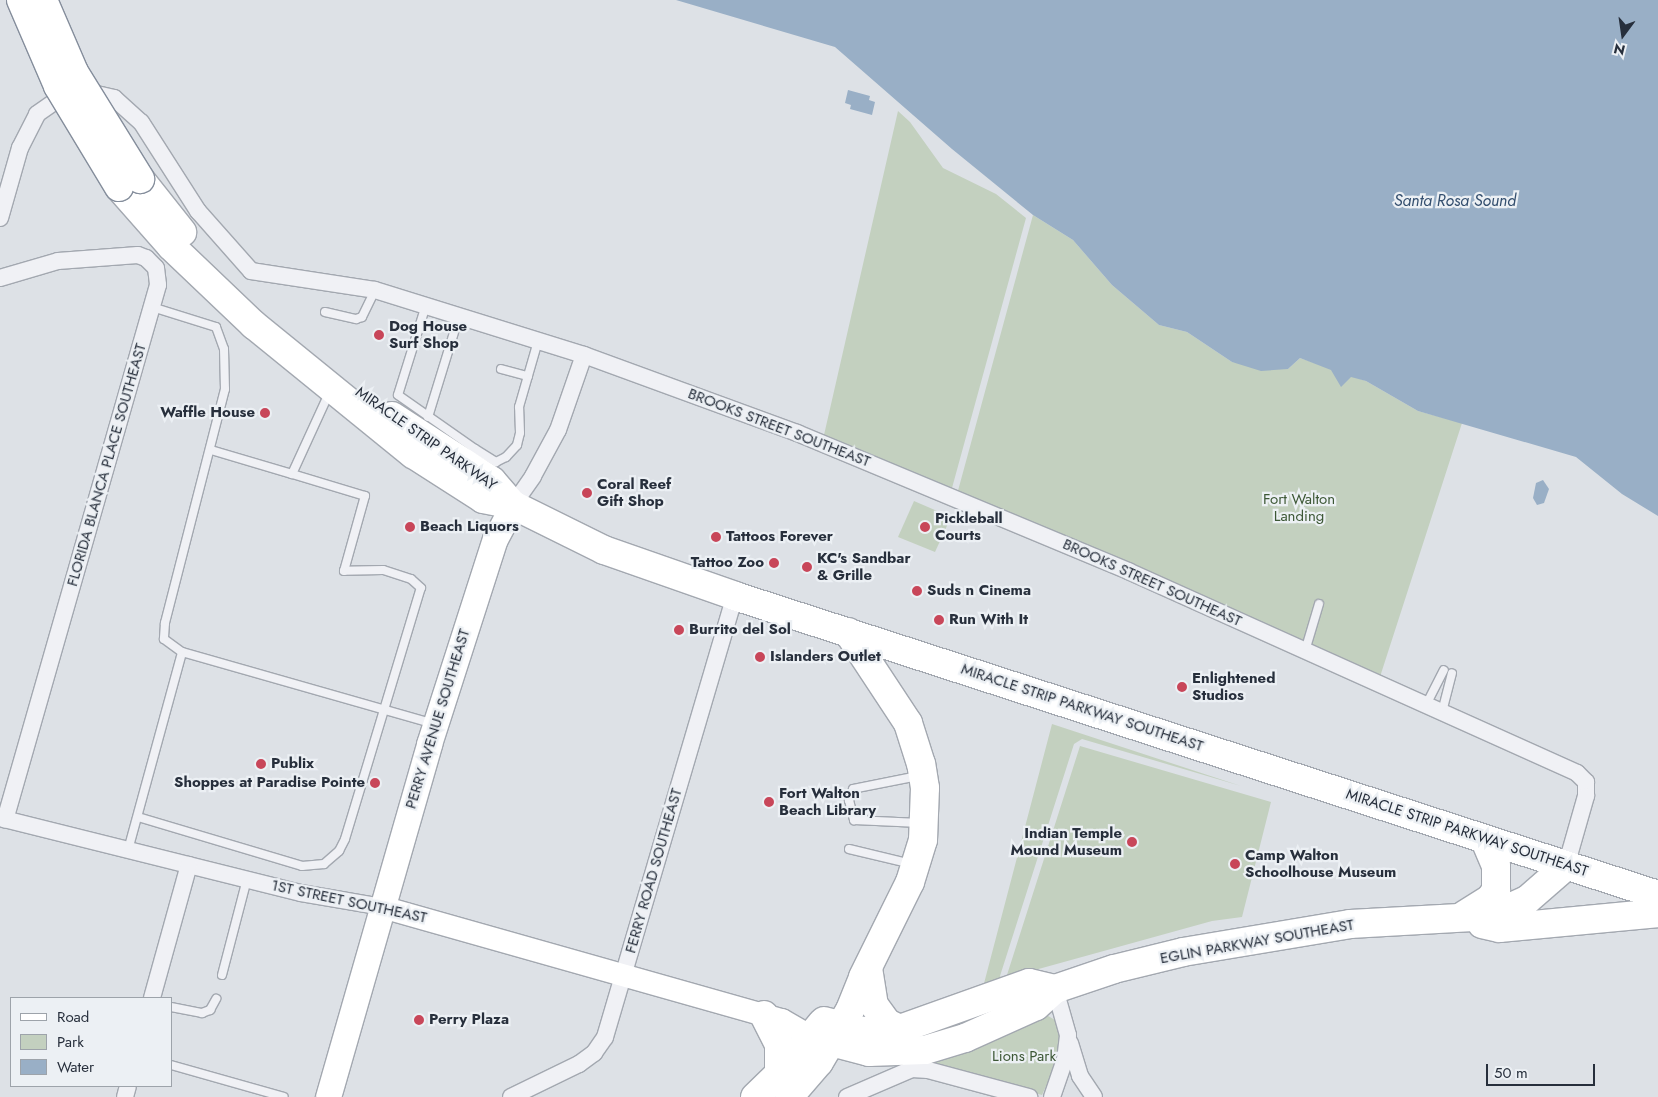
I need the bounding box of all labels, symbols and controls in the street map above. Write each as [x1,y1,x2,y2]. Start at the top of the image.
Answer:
north arrow [1598,10,1648,60]
text: N [1612,39,1627,61]
water label: Santa Rosa Sound [1394,191,1516,211]
place label: Dog House Surf Shop [389,317,467,352]
marker: Dog House Surf Shop [373,329,385,341]
street label: FLORIDA BLANCA PLACE SOUTHEAST [64,341,150,589]
street label: MIRACLE STRIP PARKWAY [352,383,500,495]
street label: BROOKS STREET SOUTHEAST [685,385,873,471]
place label: Waffle House [160,404,255,422]
marker: Waffle House [259,407,271,419]
place label: Coral Reef Gift Shop [597,475,671,510]
marker: Coral Reef Gift Shop [581,487,593,499]
park label: Fort Walton Landing [1263,490,1335,525]
place label: Pickleball Courts [935,509,1003,544]
place label: Beach Liquors [420,518,519,536]
marker: Beach Liquors [404,521,416,533]
marker: Pickleball Courts [919,521,931,533]
place label: Tattoos Forever [726,528,833,546]
marker: Tattoos Forever [710,531,722,543]
street label: BROOKS STREET SOUTHEAST [1060,535,1244,631]
place label: KC's Sandbar & Grille [817,549,911,584]
place label: Tattoo Zoo [691,554,764,572]
marker: Tattoo Zoo [768,557,780,569]
marker: KC's Sandbar & Grille [801,561,813,573]
place label: Suds n Cinema [927,582,1031,600]
marker: Suds n Cinema [911,585,923,597]
place label: Run With It [949,611,1028,629]
marker: Run With It [933,614,945,626]
place label: Burrito del Sol [689,621,791,639]
marker: Burrito del Sol [673,624,685,636]
street label: PERRY AVENUE SOUTHEAST [402,627,474,811]
place label: Islanders Outlet [770,648,881,666]
marker: Islanders Outlet [754,651,766,663]
street label: MIRACLE STRIP PARKWAY SOUTHEAST [959,660,1205,756]
place label: Enlightened Studios [1192,669,1275,704]
marker: Enlightened Studios [1176,681,1188,693]
place label: Publix [271,755,314,773]
marker: Publix [255,758,267,770]
place label: Shoppes at Paradise Pointe [174,774,365,792]
marker: Shoppes at Paradise Pointe [369,777,381,789]
place label: Fort Walton Beach Library [779,784,876,819]
street label: MIRACLE STRIP PARKWAY SOUTHEAST [1344,785,1590,881]
street label: FERRY ROAD SOUTHEAST [622,787,686,955]
marker: Fort Walton Beach Library [763,796,775,808]
place label: Indian Temple Mound Museum [1010,824,1122,859]
marker: Indian Temple Mound Museum [1126,836,1138,848]
place label: Camp Walton Schoolhouse Museum [1245,846,1396,881]
marker: Camp Walton Schoolhouse Museum [1229,858,1241,870]
street label: 1ST STREET SOUTHEAST [270,877,428,927]
street label: EGLIN PARKWAY SOUTHEAST [1159,916,1355,968]
legend [10,997,172,1087]
text: Road [57,1006,89,1028]
place label: Perry Plaza [429,1011,509,1029]
marker: Perry Plaza [413,1014,425,1026]
text: Park [57,1031,84,1053]
park label: Lions Park [992,1048,1056,1066]
scale bar [1488,1054,1597,1086]
text: Water [57,1056,94,1078]
text: 50 m [1494,1062,1528,1084]

